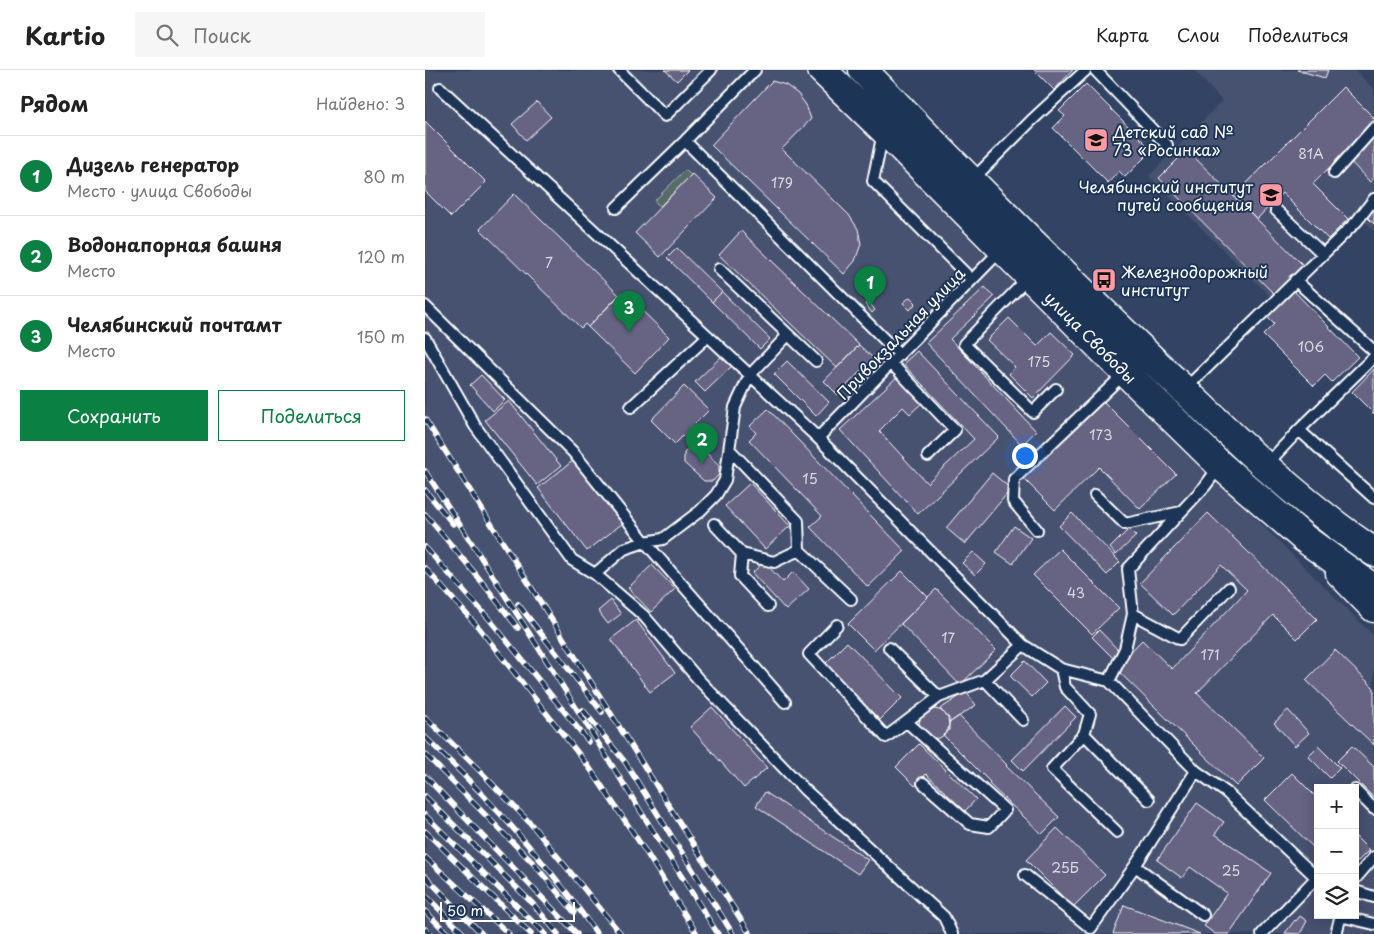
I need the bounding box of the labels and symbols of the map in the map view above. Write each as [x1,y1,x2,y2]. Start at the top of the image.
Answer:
place label: Детский сад № 73 «Росинка» [1112,119,1234,161]
school or university icon: Детский сад № 73 «Росинка» [1083,127,1109,153]
house number: 81А [1298,143,1324,164]
house number: 179 [771,172,793,193]
place label: Челябинский институт путей сообщения [1078,174,1253,216]
school or university icon: Челябинский институт путей сообщения [1258,182,1284,208]
house number: 7 [545,252,553,273]
place label: Железнодорожный институт [1121,259,1268,301]
street label: Привокзальная улица [830,261,970,405]
pin: 1 [854,266,886,307]
bus stop icon: Железнодорожный институт [1091,267,1117,293]
street label: улица Свободы [1039,285,1143,389]
pin: 3 [613,291,645,332]
house number: 106 [1298,336,1324,357]
house number: 175 [1028,351,1050,372]
pin: 2 [686,423,718,464]
house number: 173 [1089,424,1113,445]
your location [1012,443,1038,469]
house number: 15 [802,468,818,489]
house number: 43 [1067,582,1085,603]
house number: 17 [941,627,955,648]
house number: 171 [1200,644,1220,665]
house number: 25Б [1051,857,1079,878]
house number: 25 [1222,860,1240,881]
scale bar [440,899,575,922]

